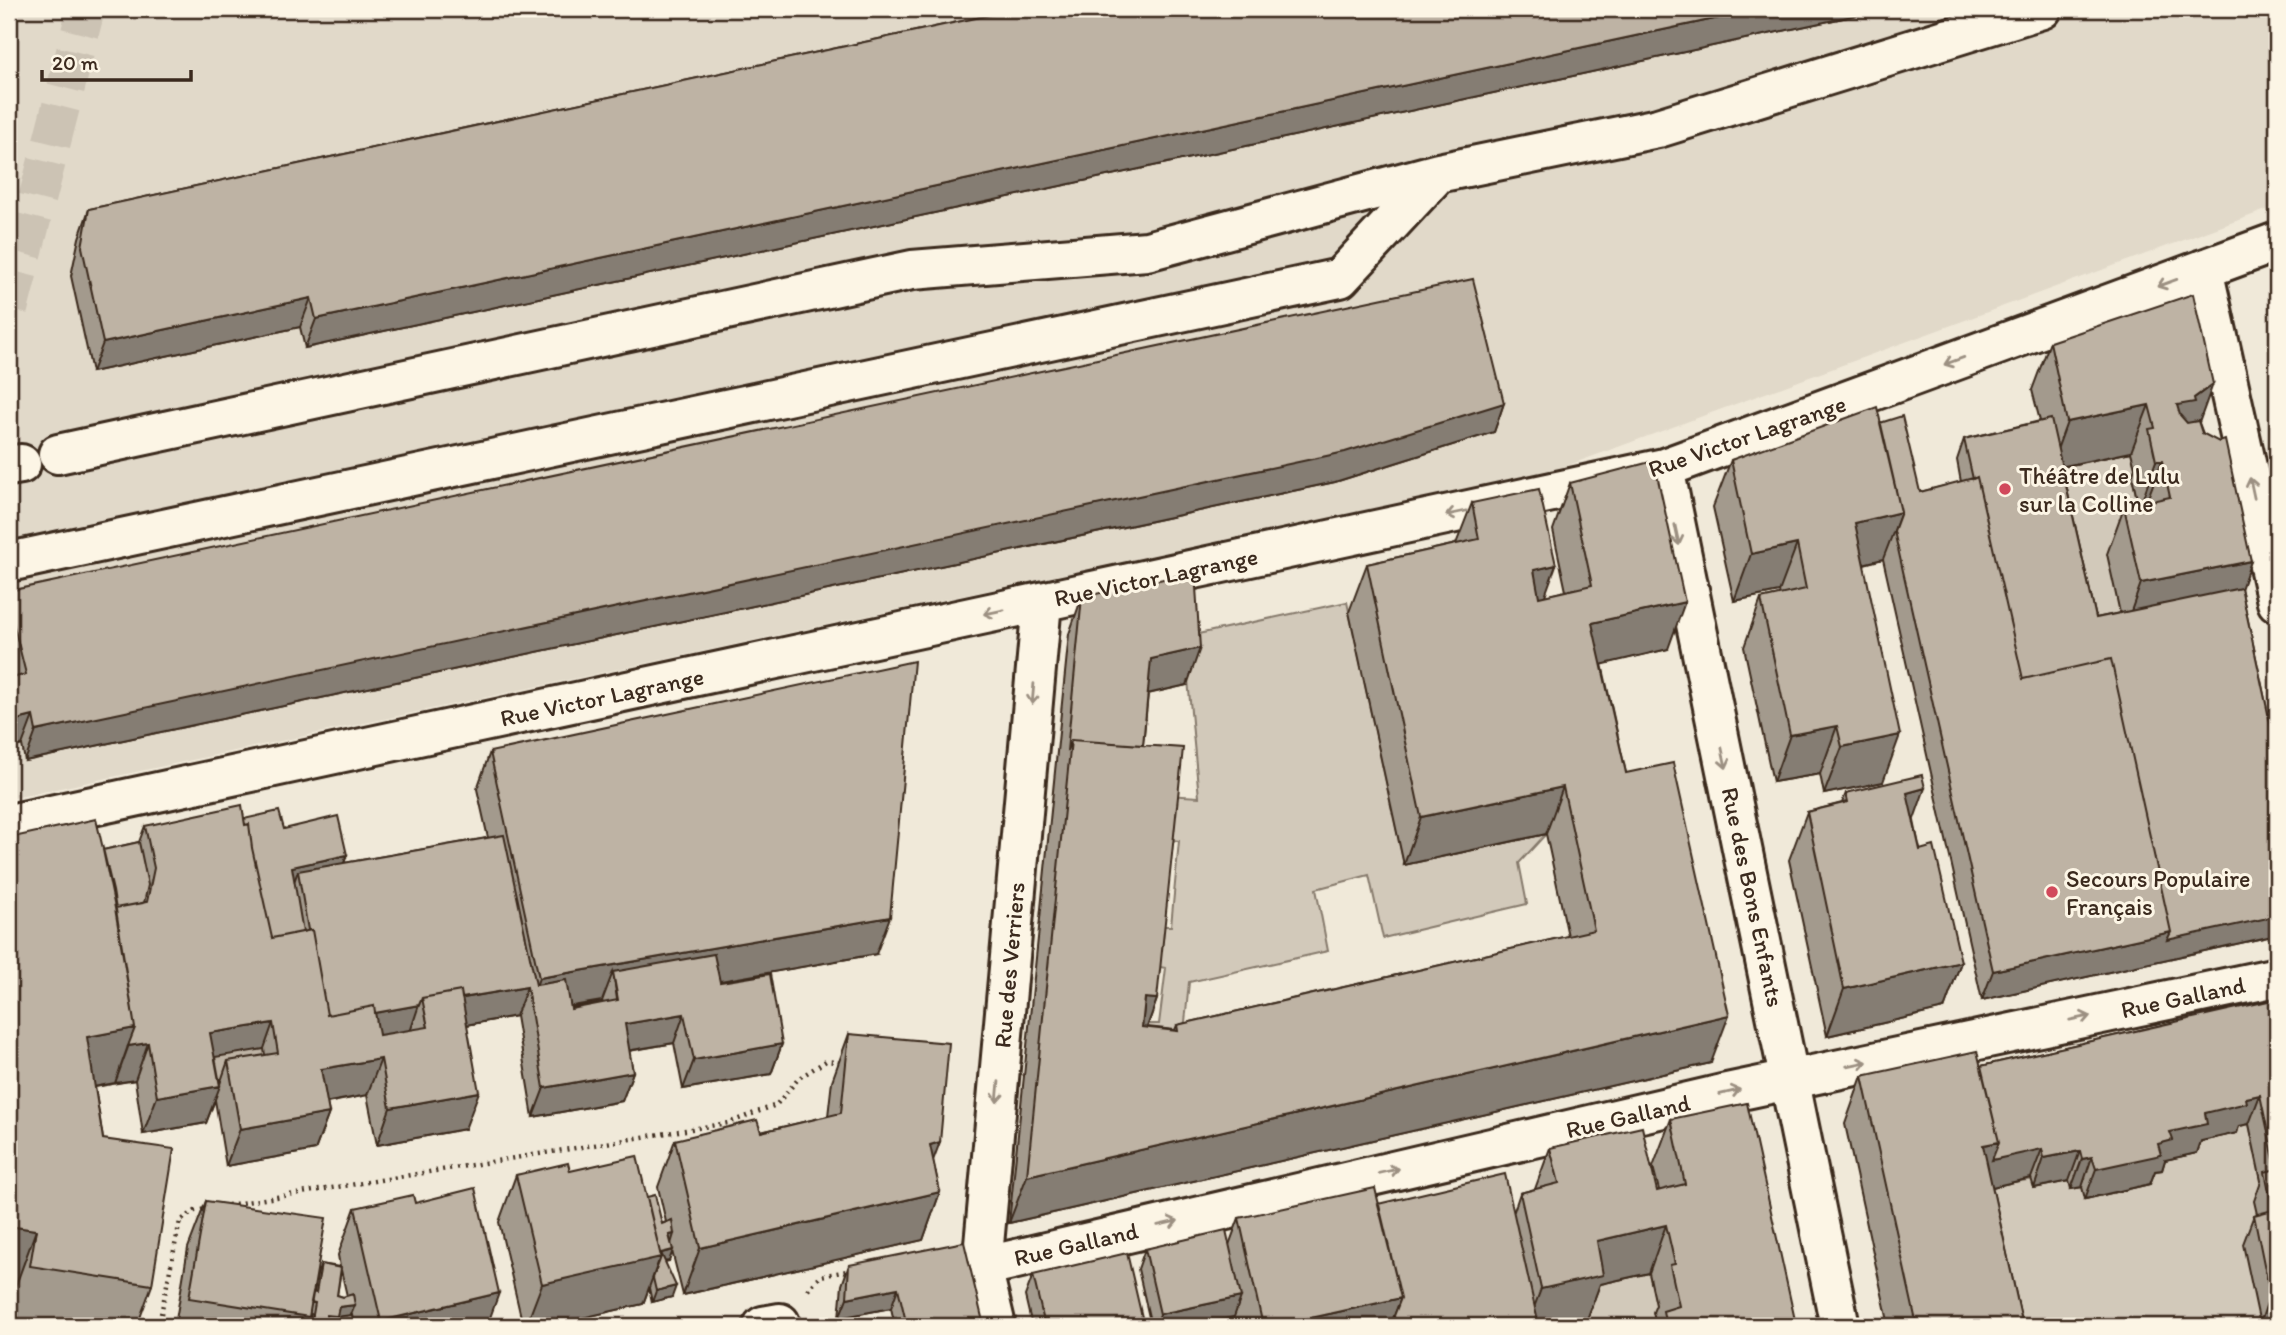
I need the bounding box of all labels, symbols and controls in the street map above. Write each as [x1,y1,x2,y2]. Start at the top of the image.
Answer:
scale bar [42,38,191,82]
text: 20 m [52,50,99,75]
one-way arrow [2157,277,2179,290]
one-way arrow [1943,356,1965,369]
street label: Rue Victor Lagrange [1644,389,1850,483]
place label: Théâtre de Lulu sur la Colline [2019,461,2180,518]
one-way arrow [2245,477,2259,500]
marker: Théâtre de Lulu sur la Colline [1997,481,2013,497]
one-way arrow [1445,506,1468,520]
one-way arrow [1671,523,1685,546]
street label: Rue Victor Lagrange [1052,541,1260,613]
one-way arrow [983,606,1006,620]
street label: Rue Victor Lagrange [498,661,706,733]
one-way arrow [1026,682,1039,705]
one-way arrow [1717,746,1731,769]
street label: Rue des Bons Enfants [1716,784,1790,1010]
place label: Secours Populaire Français [2066,864,2250,921]
street label: Rue des Verriers [987,881,1031,1049]
marker: Secours Populaire Français [2044,884,2060,900]
street label: Rue Galland [2118,970,2248,1024]
one-way arrow [2068,1011,2091,1025]
one-way arrow [1845,1057,1868,1071]
one-way arrow [991,1080,1004,1103]
one-way arrow [1718,1085,1741,1098]
street label: Rue Galland [1563,1088,1693,1144]
one-way arrow [1377,1164,1400,1177]
street label: Rue Galland [1011,1216,1141,1272]
one-way arrow [1156,1216,1179,1229]

